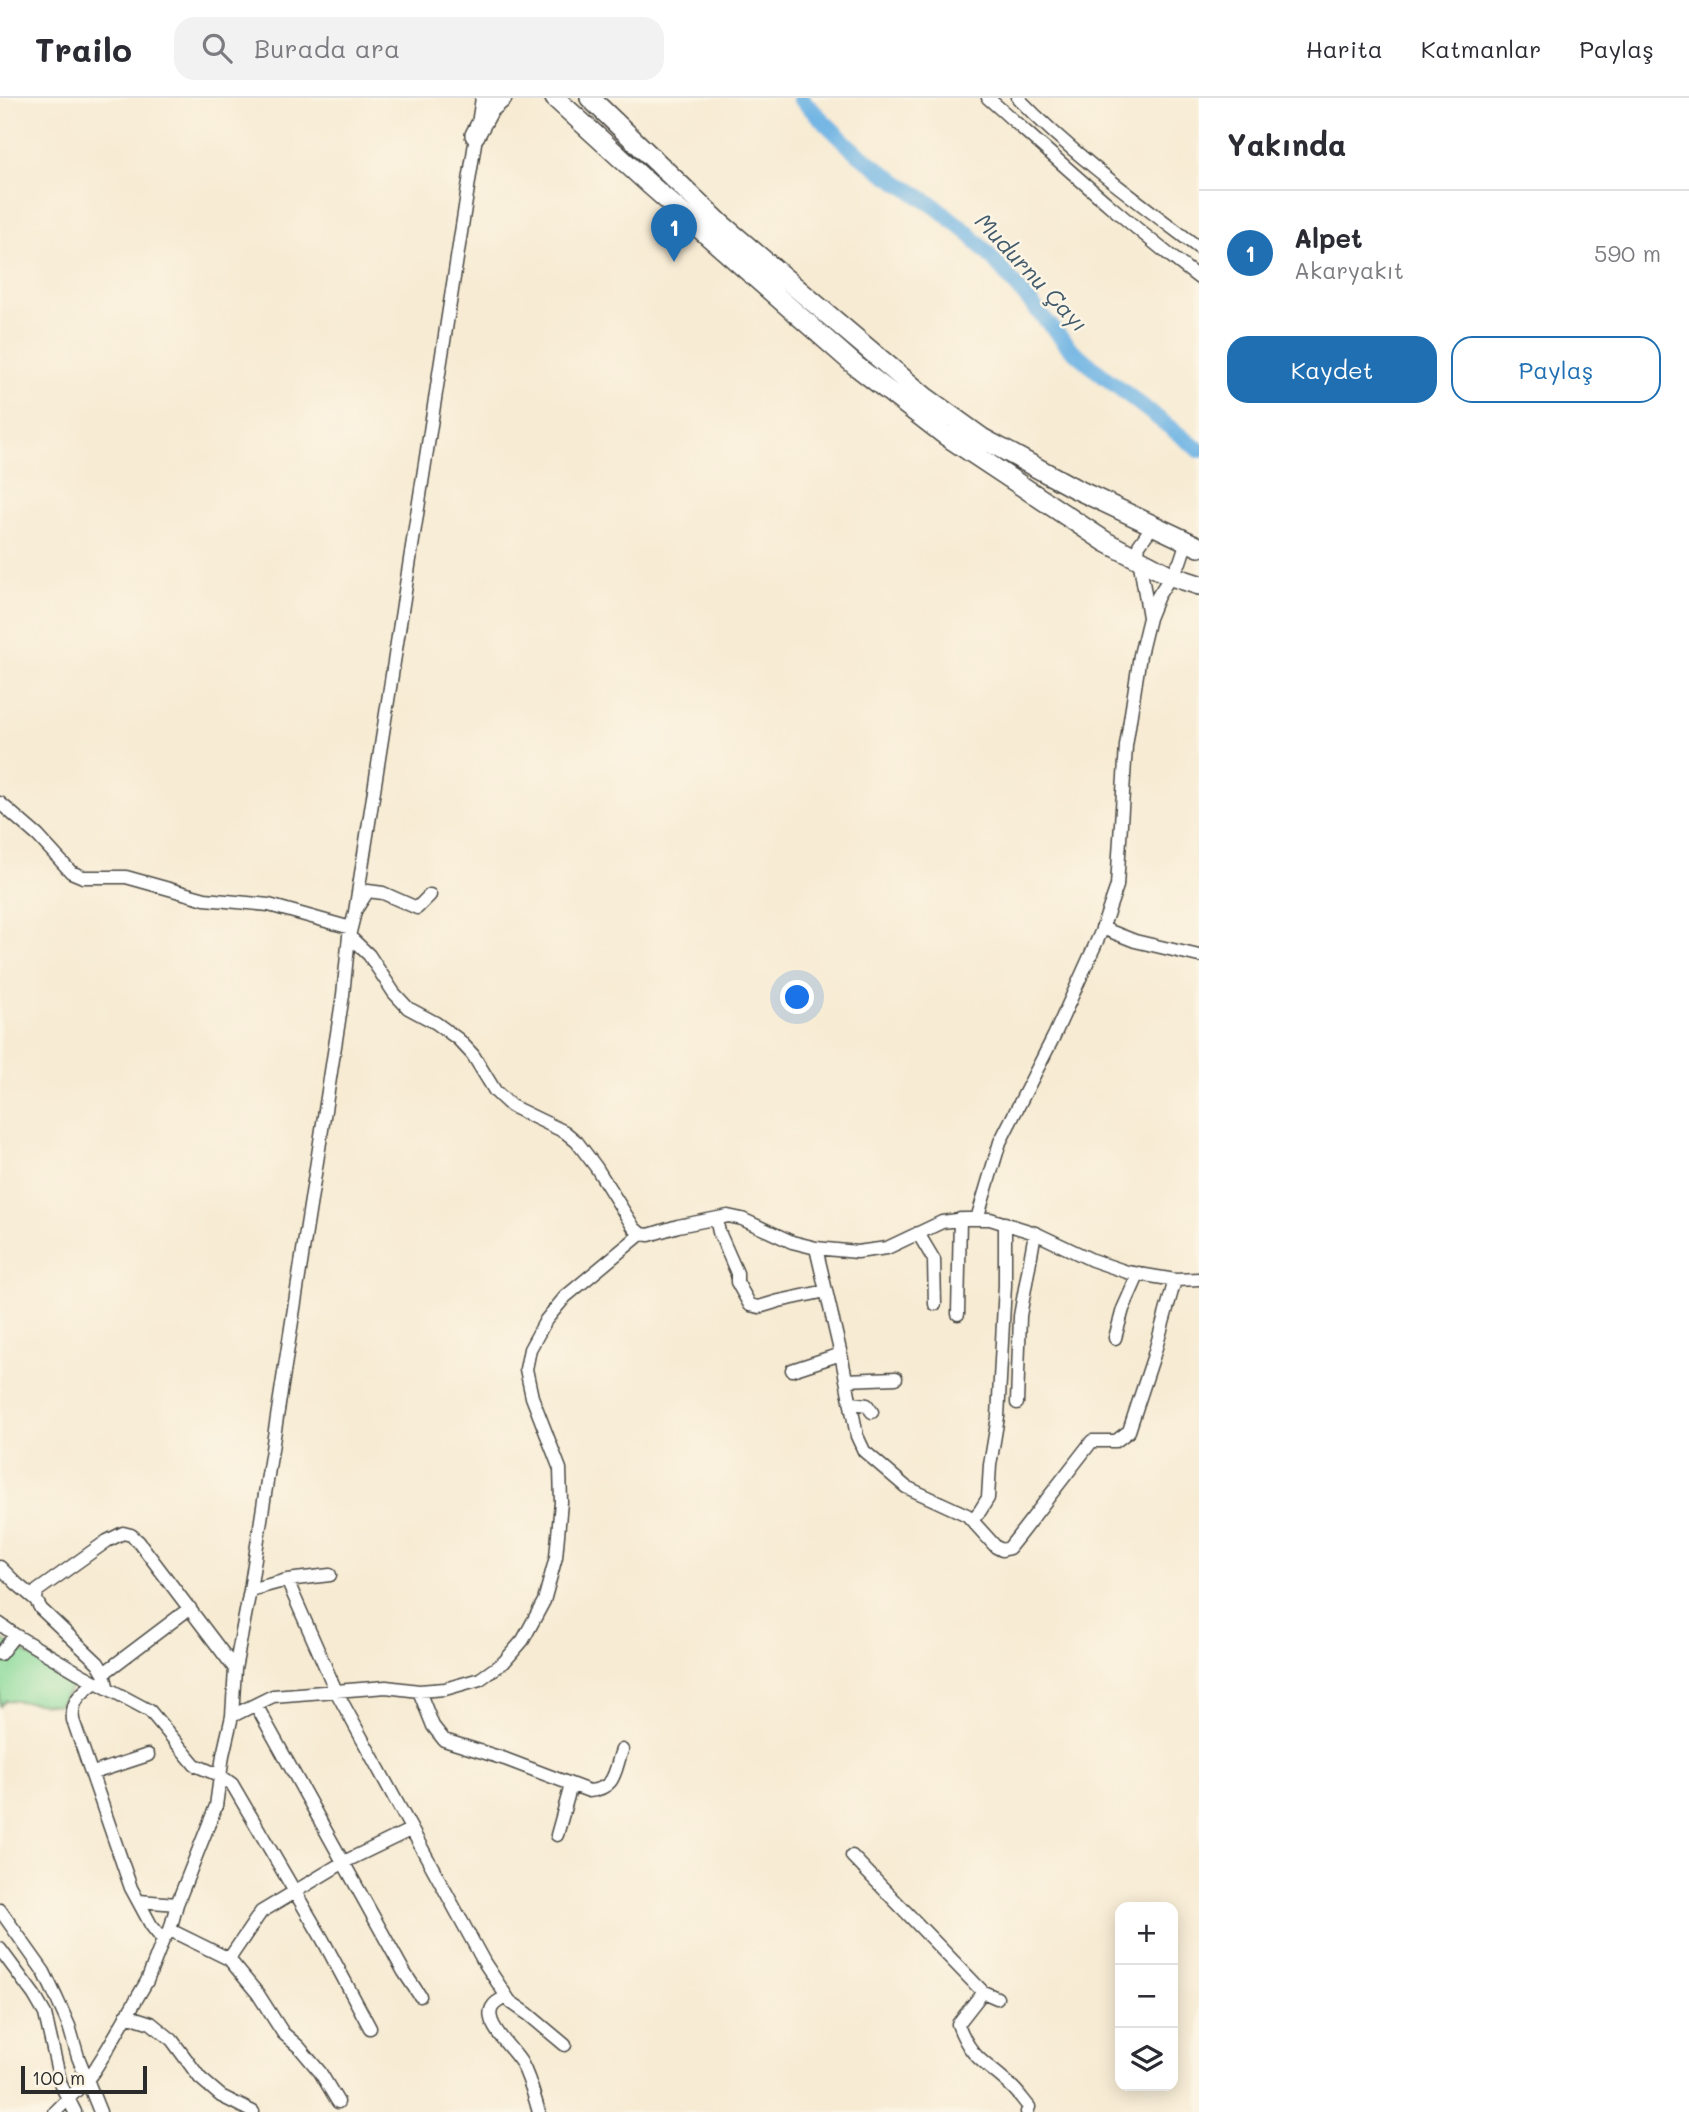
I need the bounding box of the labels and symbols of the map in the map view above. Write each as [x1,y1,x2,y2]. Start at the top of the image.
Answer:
pin: 1 [651,204,697,262]
water label: Mudurnu Çayı [969,206,1095,338]
your location [780,980,814,1014]
scale bar [21,2063,147,2095]

